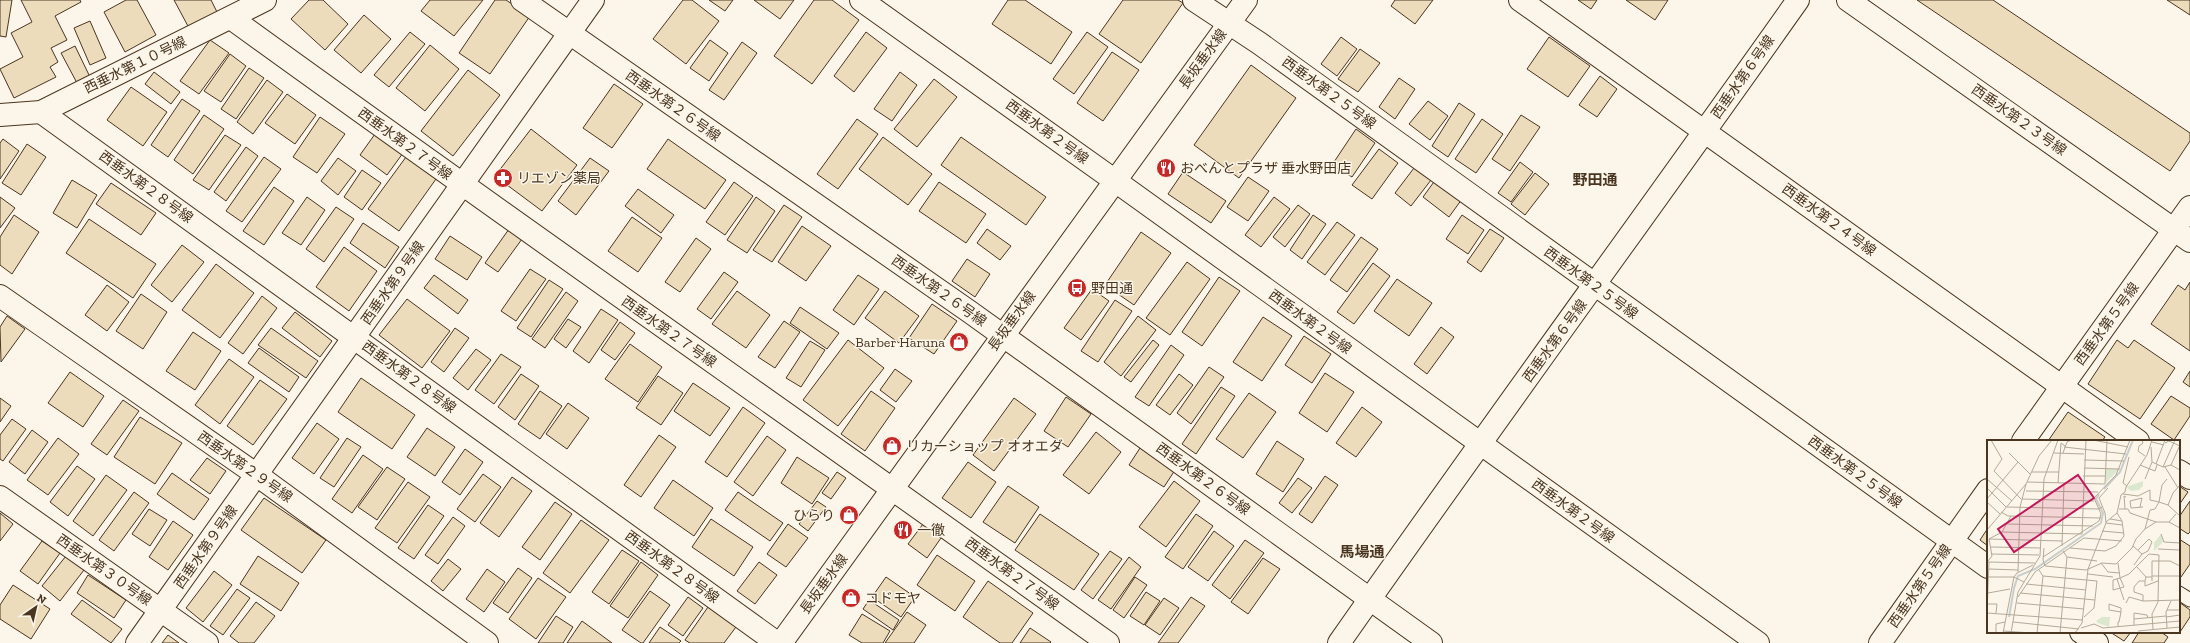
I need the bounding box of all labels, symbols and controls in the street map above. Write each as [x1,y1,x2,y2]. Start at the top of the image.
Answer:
street label: 長坂垂水線 [1176,26,1230,92]
street label: 西垂水第６号線 [1708,32,1778,122]
street label: 西垂水第１０号線 [81,33,189,97]
street label: 西垂水第２５号線 [1279,53,1379,133]
street label: 西垂水第２６号線 [622,67,724,145]
street label: 西垂水第２３号線 [1968,81,2070,159]
street label: 西垂水第２号線 [1002,96,1092,168]
street label: 西垂水第２７号線 [355,104,455,184]
street label: 西垂水第２８号線 [96,147,196,227]
restaurant icon: おべんとプラザ 垂水野田店 [1155,157,1177,179]
place label: おべんとプラザ 垂水野田店 [1180,160,1351,177]
pharmacy icon: リエゾン薬局 [492,167,514,189]
place label: リエゾン薬局 [517,170,601,187]
district label: 野田通 [1572,171,1618,189]
street label: 西垂水第２４号線 [1779,180,1879,260]
street label: 西垂水第９号線 [358,238,428,328]
street label: 西垂水第２５号線 [1541,243,1641,323]
street label: 西垂水第２６号線 [888,252,990,330]
bus stop icon: 野田通 [1066,277,1088,299]
street label: 西垂水第５号線 [2071,279,2143,369]
place label: 野田通 [1091,280,1133,297]
street label: 西垂水第２号線 [1265,286,1355,358]
street label: 長坂垂水線 [985,288,1039,354]
street label: 西垂水第２７号線 [618,293,720,371]
street label: 西垂水第６号線 [1519,296,1591,386]
shop icon: Barber Haruna [948,331,970,353]
place label: Barber Haruna [855,334,945,351]
street label: 西垂水第２８号線 [359,337,459,417]
street label: 西垂水第２９号線 [194,428,296,506]
street label: 西垂水第２５号線 [1805,432,1905,512]
shop icon: リカーショップ オオエダ [881,435,903,457]
place label: リカーショップ オオエダ [906,438,1063,455]
street label: 西垂水第２６号線 [1153,439,1253,519]
inset map [1987,440,2180,633]
street label: 西垂水第２号線 [1528,475,1618,547]
street label: 西垂水第９号線 [171,502,241,592]
shop icon: ひらり [838,504,860,526]
place label: ひらり [793,507,835,524]
restaurant icon: 一徹 [892,519,914,541]
place label: 一徹 [917,522,945,539]
street label: 西垂水第２８号線 [622,527,722,607]
street label: 西垂水第３０号線 [53,531,155,609]
street label: 西垂水第２７号線 [962,534,1062,614]
street label: 西垂水第５号線 [1885,541,1955,631]
district label: 馬場通 [1339,543,1385,561]
street label: 長坂垂水線 [797,551,851,617]
north arrow [16,587,56,627]
shop icon: コドモヤ [840,587,862,609]
place label: コドモヤ [865,590,921,607]
text: N [34,591,49,607]

